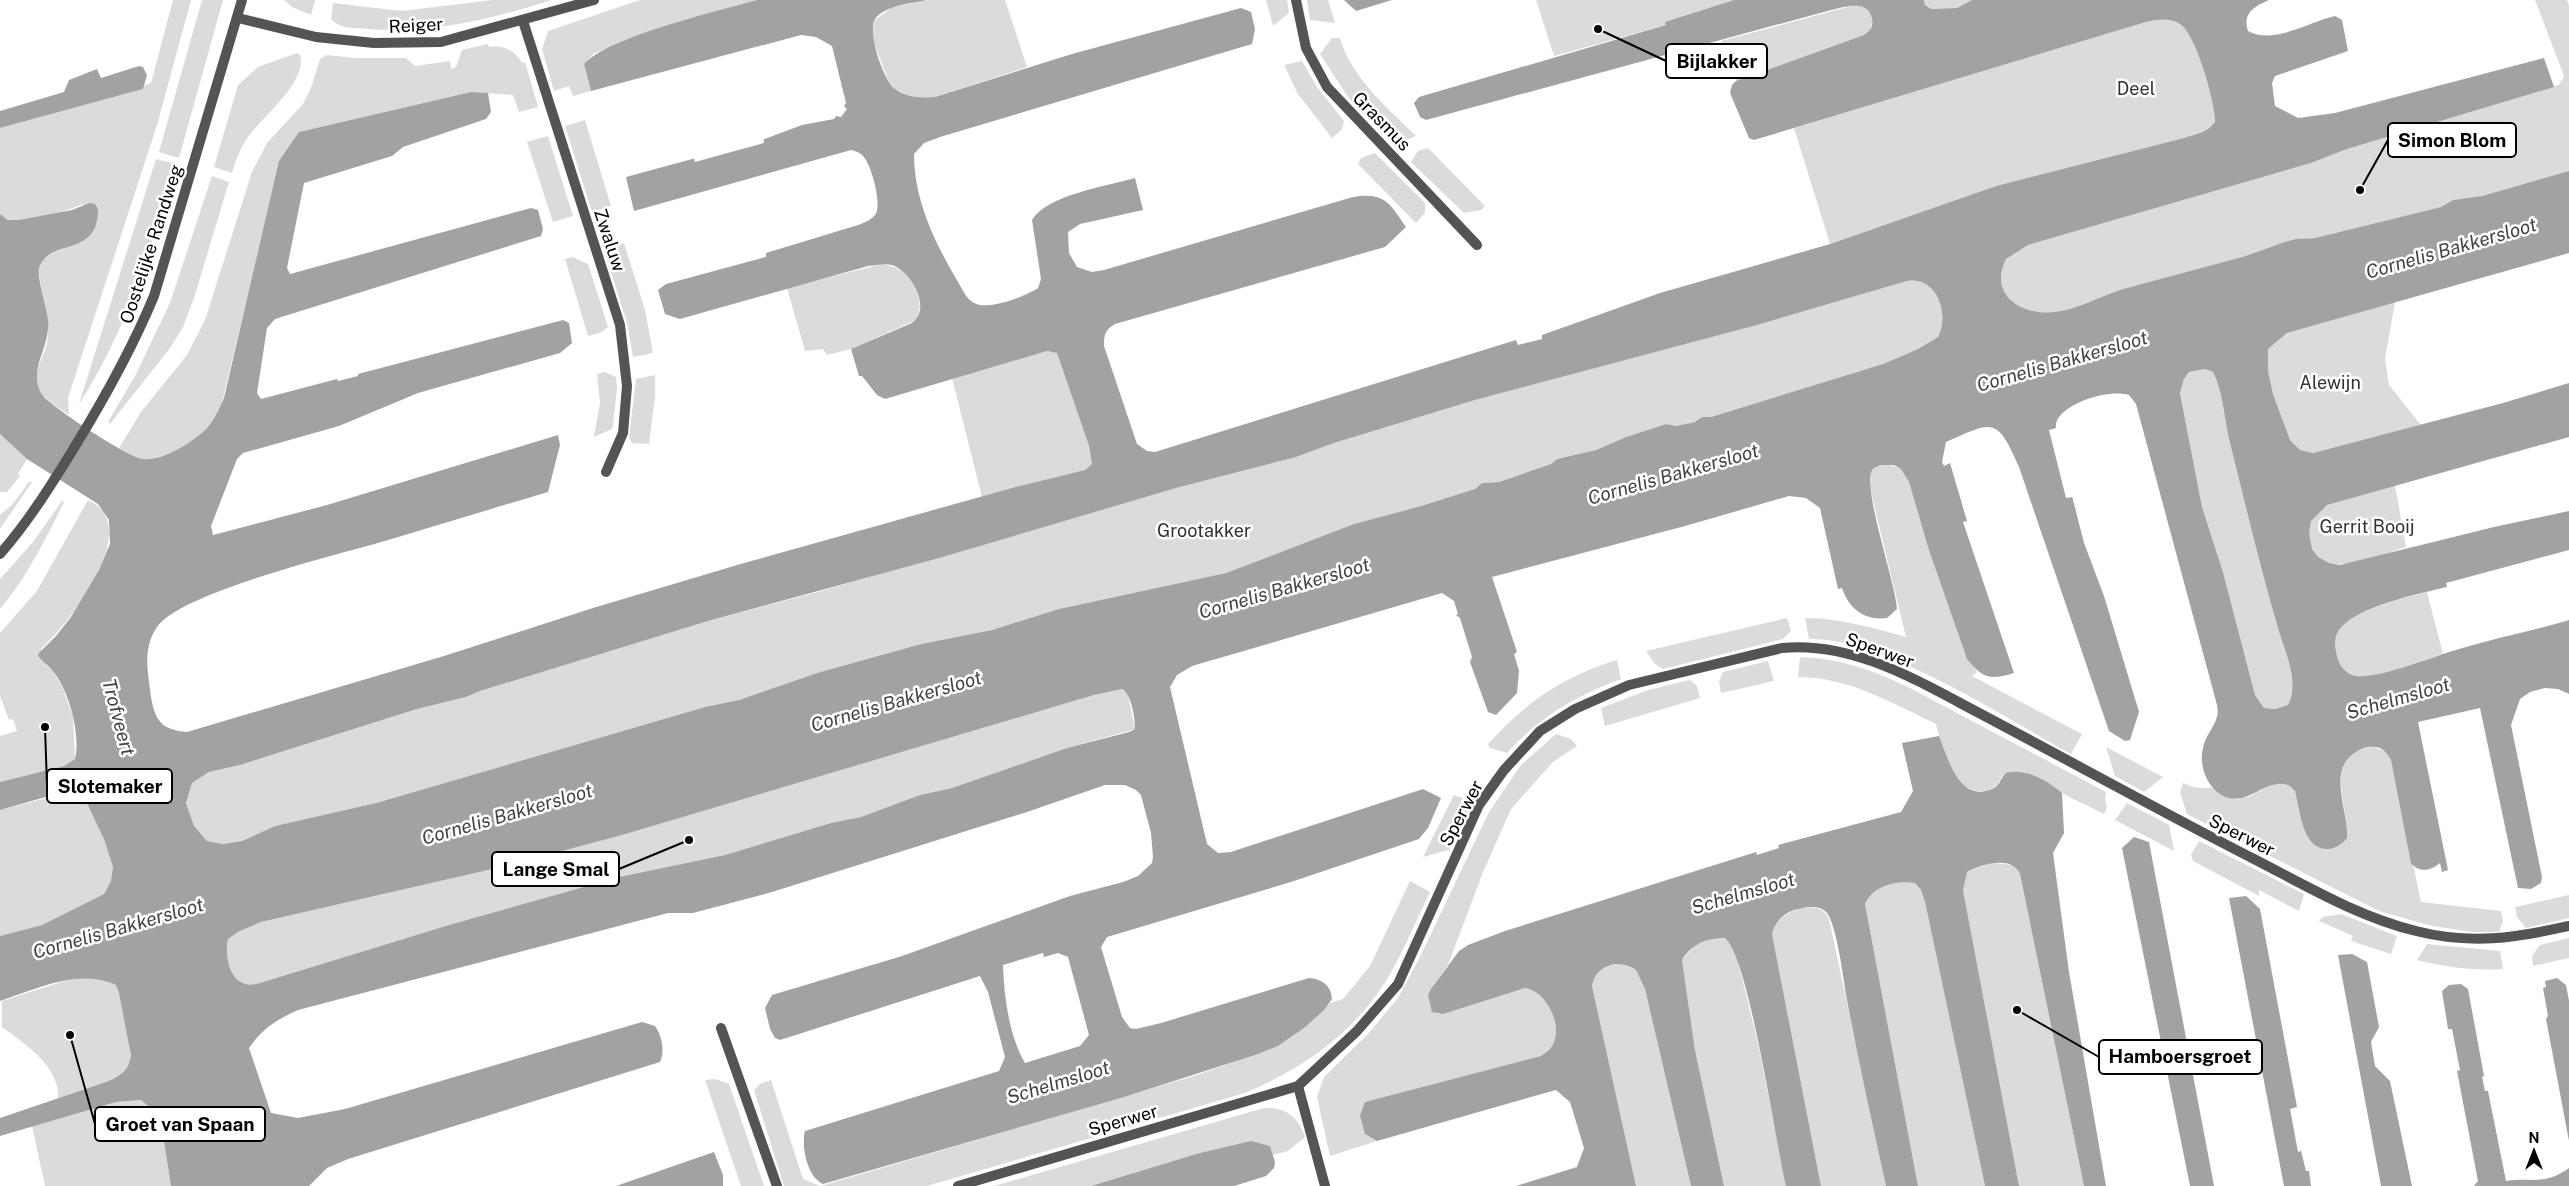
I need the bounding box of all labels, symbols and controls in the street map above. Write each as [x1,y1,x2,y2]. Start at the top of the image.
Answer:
street label: Reiger [388,13,444,37]
callout: Bijlakker [1666,44,1767,78]
text: Bijlakker [1677,50,1758,72]
park label: Deel [2117,78,2155,99]
street label: Grasmus [1349,87,1415,155]
callout: Simon Blom [2388,123,2516,157]
text: Simon Blom [2398,129,2506,151]
street label: Oostelijke Randweg [115,162,187,326]
street label: Zwaluw [590,206,630,274]
water label: Cornelis Bakkersloot [2363,213,2539,283]
water label: Cornelis Bakkersloot [1974,326,2150,396]
park label: Alewijn [2299,372,2361,393]
water label: Cornelis Bakkersloot [1585,439,1761,509]
park label: Gerrit Booij [2320,516,2414,537]
park label: Grootakker [1157,520,1251,541]
water label: Cornelis Bakkersloot [1196,553,1372,623]
street label: Sperwer [1843,628,1917,672]
water label: Cornelis Bakkersloot [808,666,984,736]
water label: Schelmsloot [2344,673,2452,723]
water label: Trofveert [98,676,140,758]
callout: Slotemaker [47,769,172,803]
text: Slotemaker [58,775,163,797]
street label: Sperwer [1435,777,1487,849]
water label: Cornelis Bakkersloot [419,779,595,849]
street label: Sperwer [2205,809,2279,861]
callout: Lange Smal [492,852,619,886]
text: Lange Smal [503,858,609,880]
water label: Schelmsloot [1689,868,1797,918]
water label: Cornelis Bakkersloot [30,893,206,963]
callout: Hamboersgroet [2099,1040,2262,1074]
text: Hamboersgroet [2109,1045,2251,1067]
water label: Schelmsloot [1004,1056,1112,1108]
street label: Sperwer [1086,1100,1160,1140]
callout: Groet van Spaan [95,1107,265,1141]
text: Groet van Spaan [105,1113,255,1135]
north arrow [2509,1126,2559,1176]
text: N [2529,1130,2539,1146]

